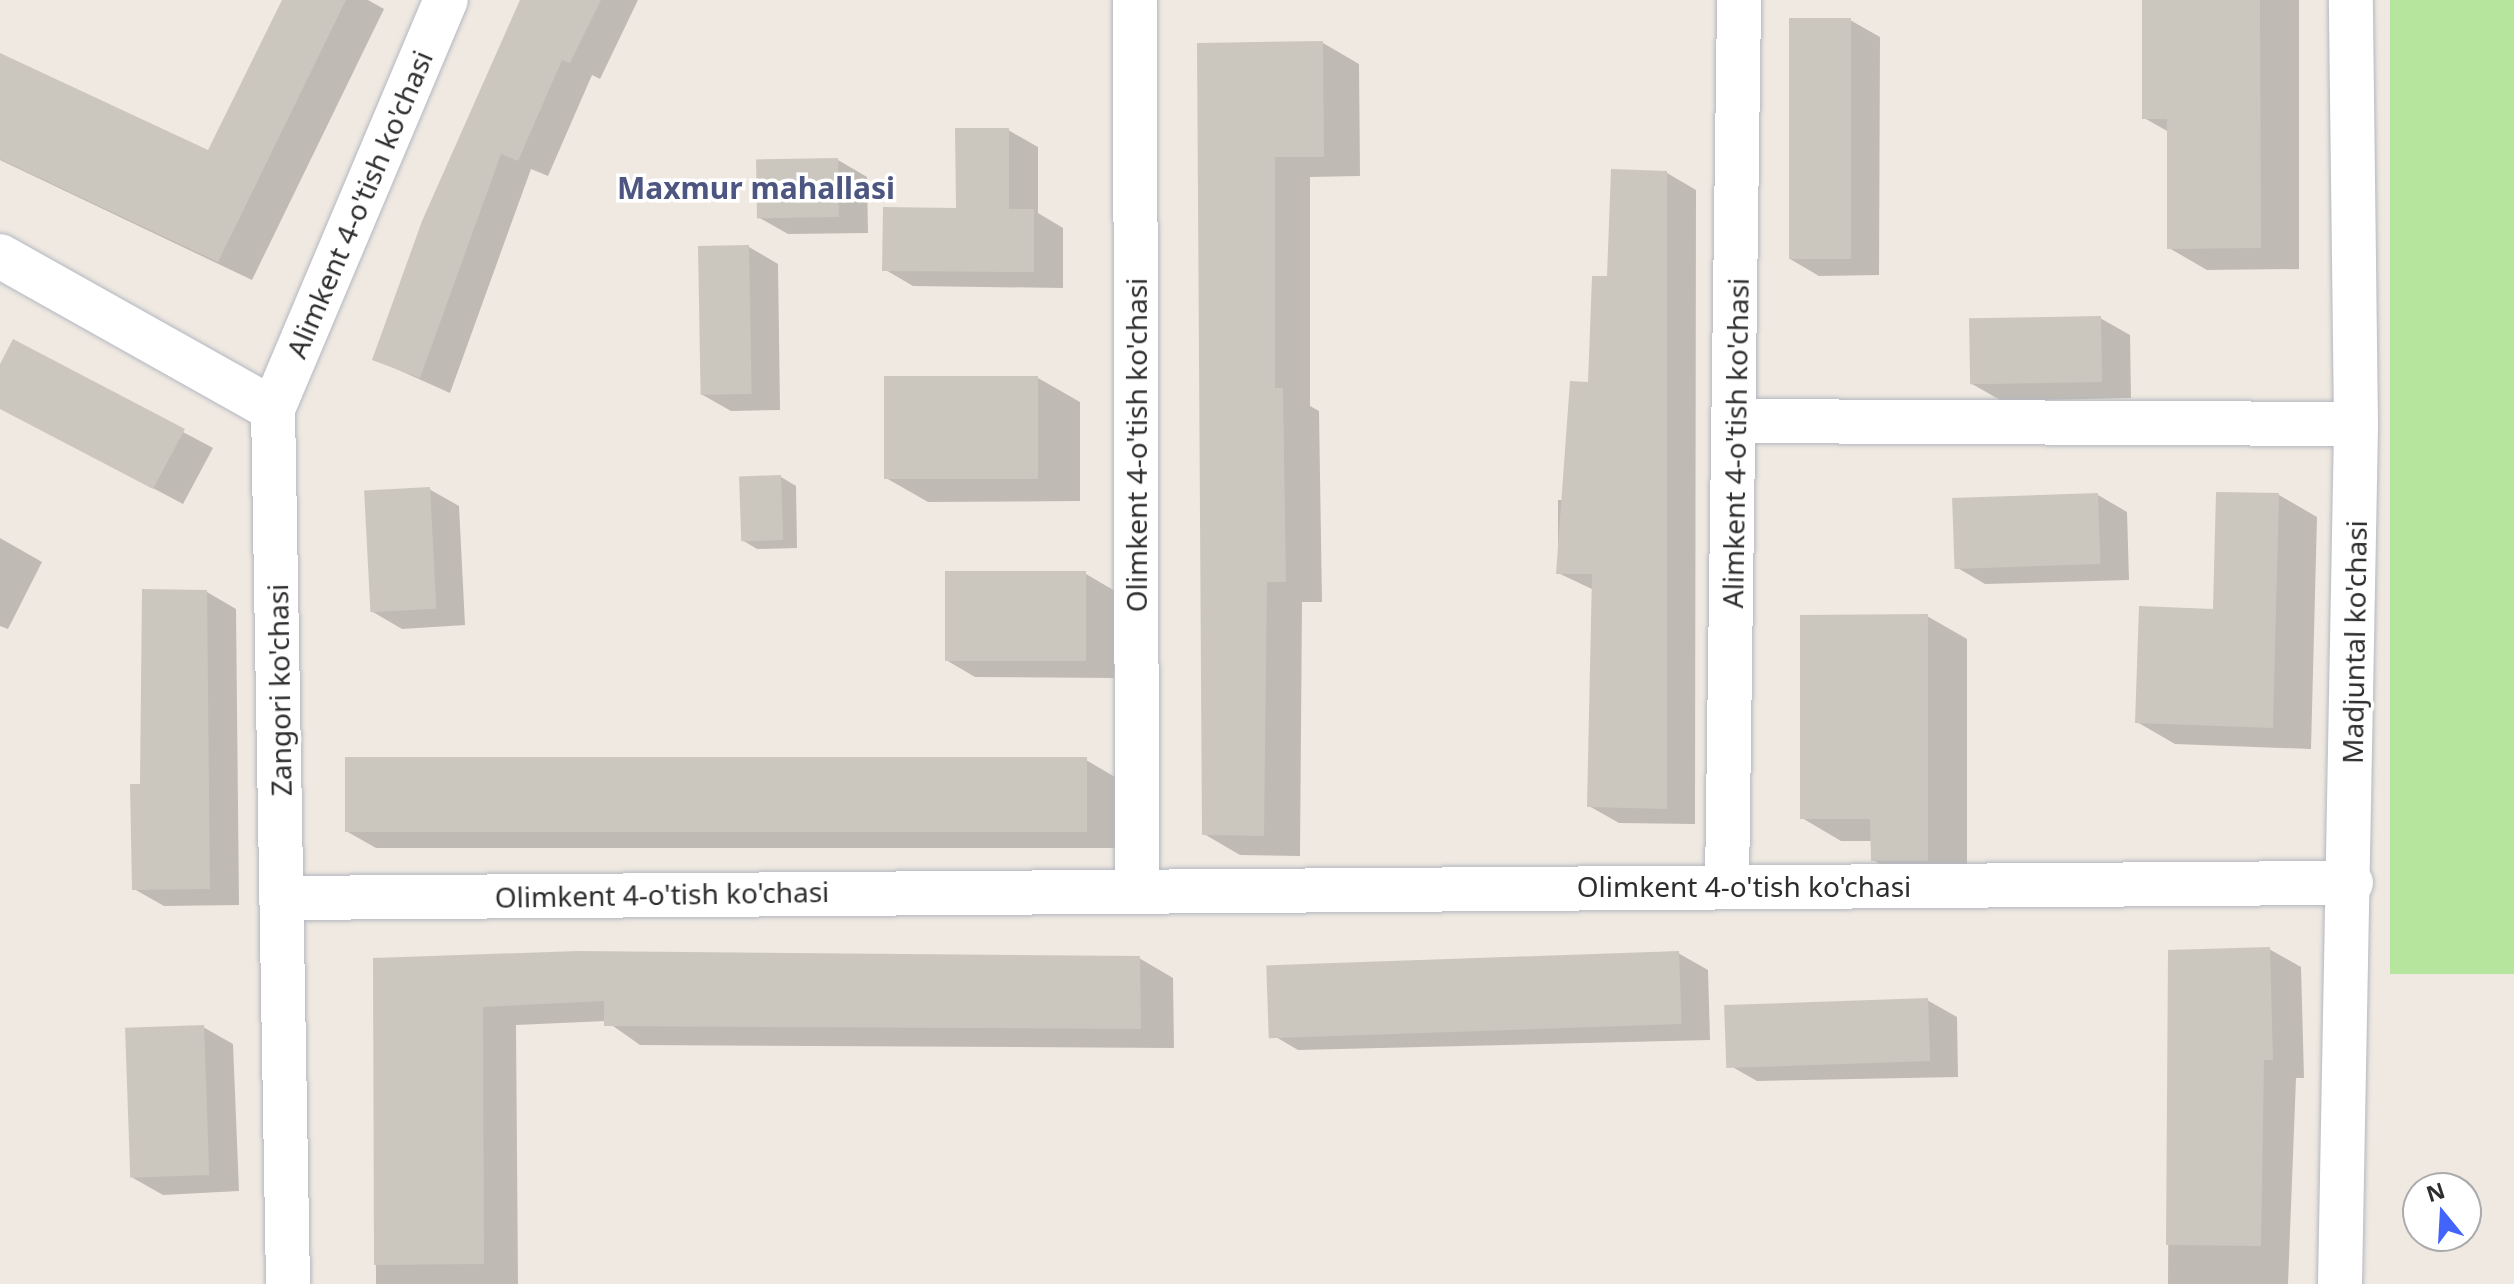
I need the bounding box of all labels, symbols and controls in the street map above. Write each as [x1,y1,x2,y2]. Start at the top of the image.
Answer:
street label: Alimkent 4-o'tish ko'chasi [279,45,439,363]
district label: Maxmur mahallasi [617,170,895,206]
street label: Alimkent 4-o'tish ko'chasi [1715,277,1755,609]
street label: Olimkent 4-o'tish ko'chasi [1119,278,1153,612]
street label: Madjuntal ko'chasi [2335,520,2373,764]
street label: Zangori ko'chasi [260,583,298,797]
street label: Olimkent 4-o'tish ko'chasi [1577,869,1911,903]
street label: Olimkent 4-o'tish ko'chasi [494,874,830,914]
north arrow [2402,1172,2482,1252]
text: N [2422,1174,2448,1208]

